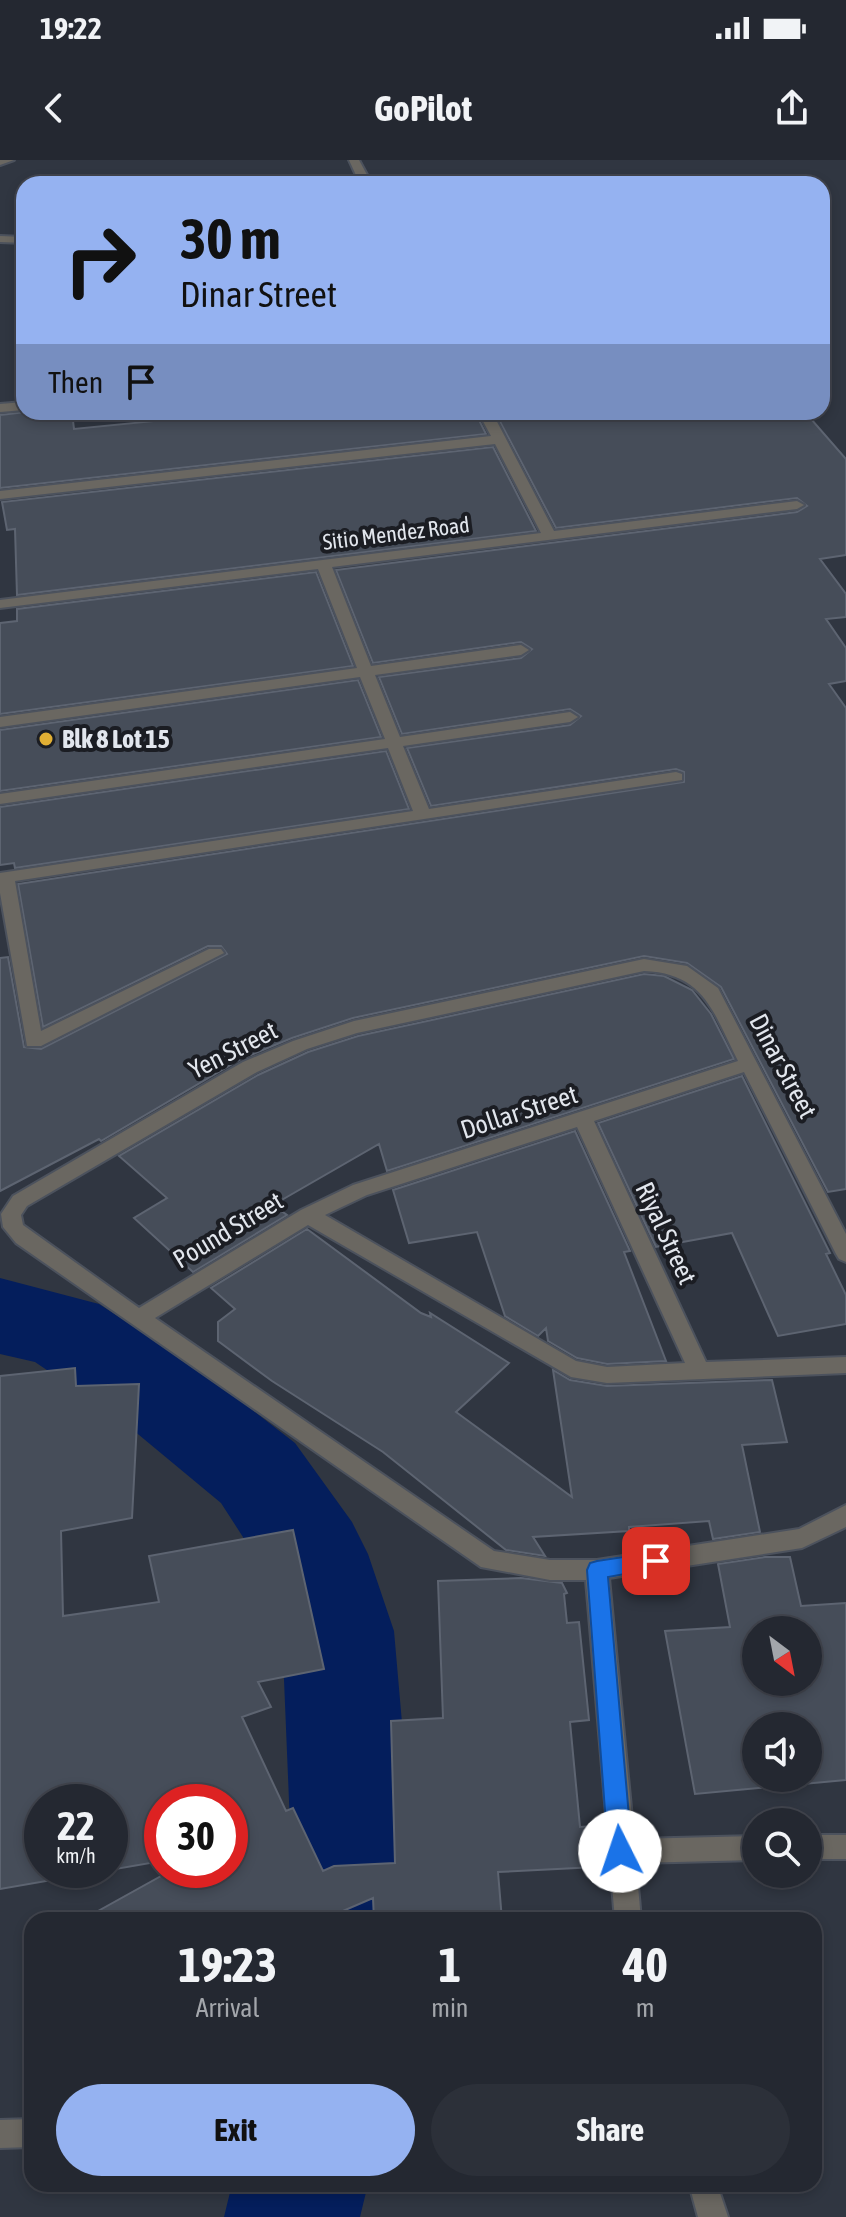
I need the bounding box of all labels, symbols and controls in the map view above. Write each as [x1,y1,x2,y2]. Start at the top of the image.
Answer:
text: 19:22 [40,11,102,45]
icon: back [32,86,76,130]
icon: share [770,86,814,130]
text: GoPilot [374,87,472,129]
text: 30 m [180,207,281,271]
icon: right [48,208,152,312]
text: Dinar Street [180,273,337,315]
icon: arrive [119,360,163,404]
text: Then [48,365,103,399]
street label: Sitio Mendez Road [321,511,471,555]
place label: Blk 8 Lot 15 [62,724,170,754]
marker: Blk 8 Lot 15 [37,730,55,748]
street label: Dinar Street [743,1009,823,1123]
street label: Yen Street [184,1015,282,1085]
street label: Dollar Street [457,1079,581,1145]
street label: Riyal Street [629,1177,703,1289]
street label: Pound Street [168,1186,288,1274]
pin [622,1527,690,1595]
icon: arrive [634,1539,678,1583]
north arrow [742,1616,822,1696]
map controls [742,1616,822,1888]
button: sound [742,1712,822,1792]
speed limit sign: 30 [144,1784,248,1888]
text: 22 [57,1803,95,1848]
button: search [742,1808,822,1888]
position arrow [578,1809,662,1893]
text: km/h [56,1844,96,1867]
text: 19:23 [178,1937,277,1992]
text: 1 [439,1937,461,1992]
text: 40 [623,1937,668,1992]
text: Arrival [196,1993,259,2023]
text: min [431,1993,468,2023]
text: m [636,1993,655,2023]
button: Exit [56,2084,415,2176]
button: Share [431,2084,790,2176]

